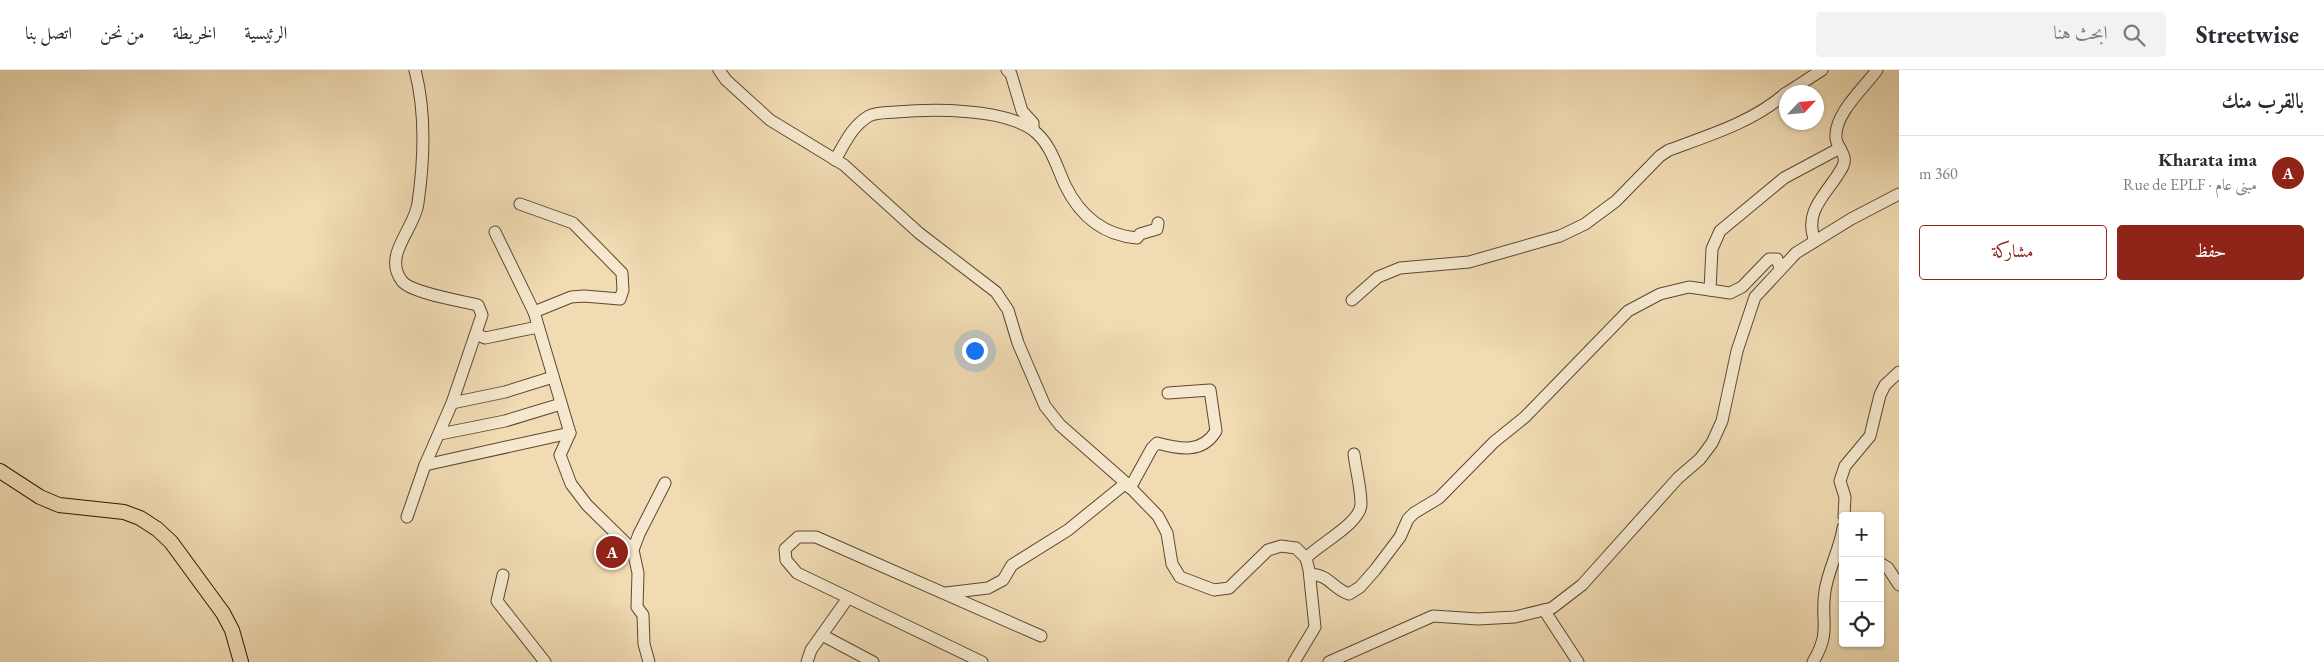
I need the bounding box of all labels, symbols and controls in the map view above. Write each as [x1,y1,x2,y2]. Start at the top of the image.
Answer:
search box [1816,12,2166,57]
text: Streetwise [2196,19,2299,50]
text: ابحث هنا [2053,20,2108,45]
text: اتصل بنا [25,21,72,44]
text: من نحن [100,21,144,44]
text: الخريطة [172,21,216,44]
text: الرئيسية [244,21,287,44]
icon: search [2120,21,2148,49]
north arrow [1779,85,1824,130]
text: بالقرب منك [2221,87,2304,114]
text: Kharata ima [2158,147,2257,172]
text: 360 m [1919,163,1958,184]
text: A [2282,163,2294,184]
text: مبنى عام · Rue de EPLF [2123,174,2257,195]
button: مشاركة [1919,225,2107,280]
button: حفظ [2117,225,2304,280]
your location [962,338,988,364]
map controls [1839,512,1884,647]
button: + [1839,512,1884,557]
pin: A [596,533,628,571]
button: − [1839,557,1884,602]
button: locate [1839,602,1884,647]

